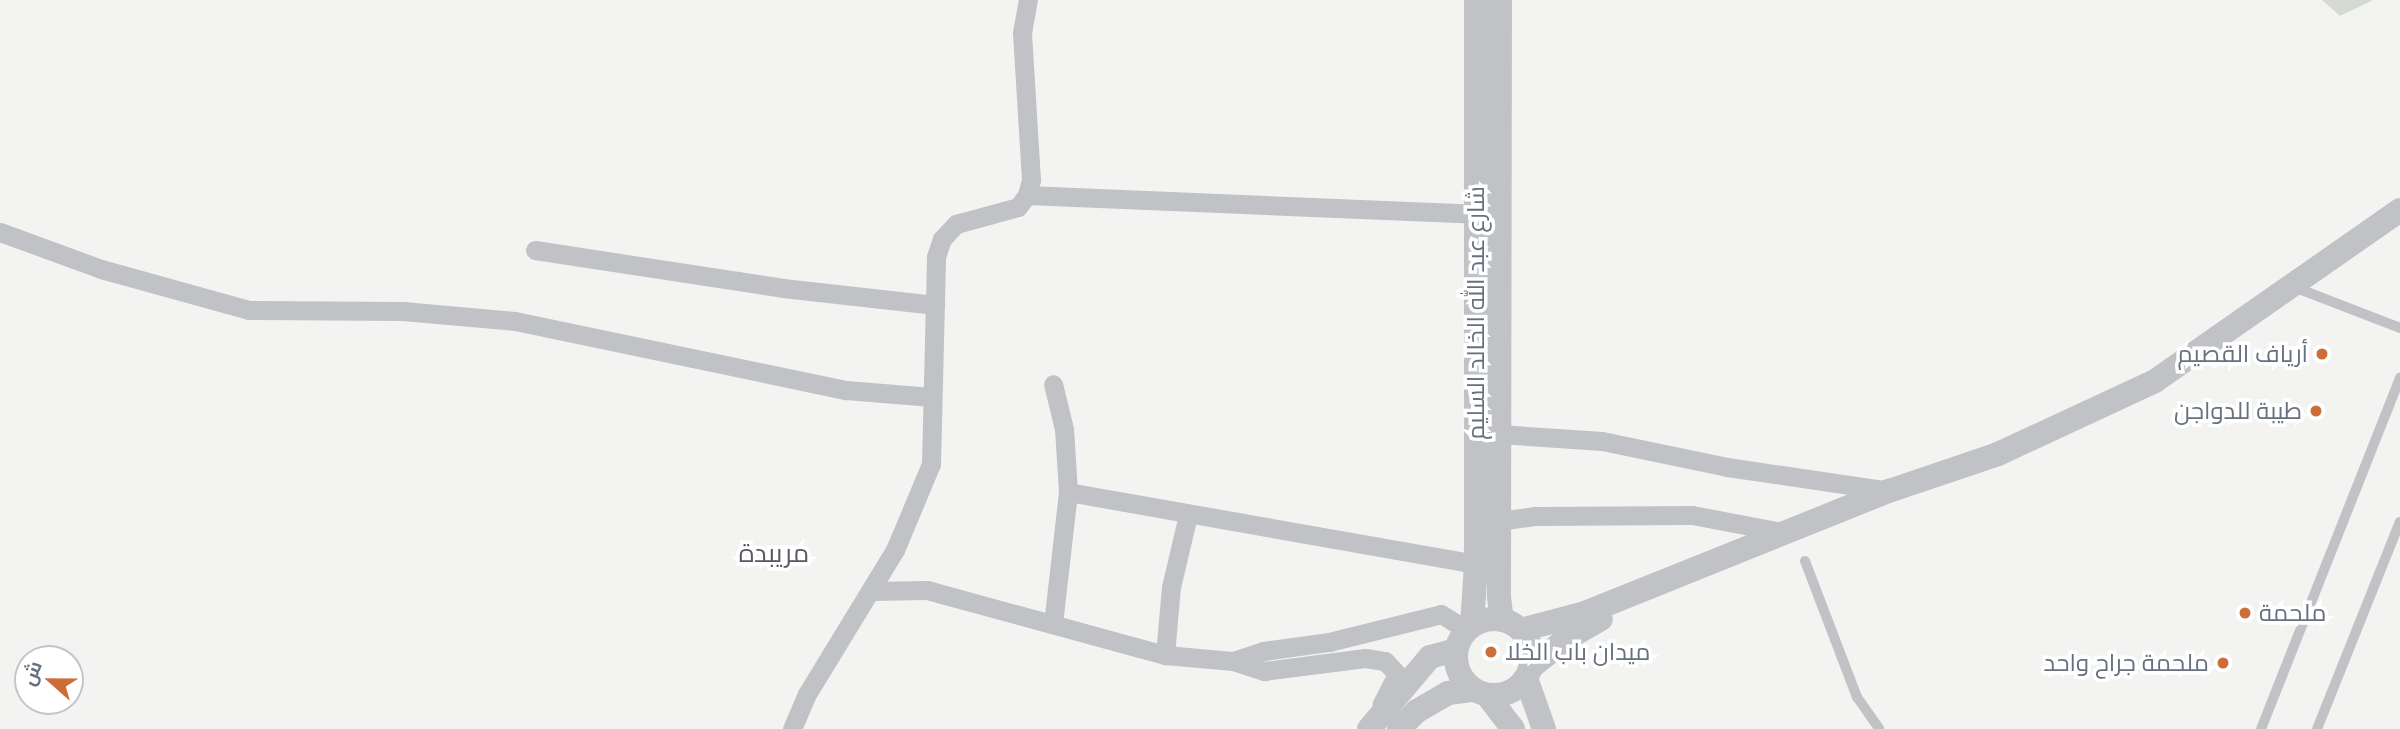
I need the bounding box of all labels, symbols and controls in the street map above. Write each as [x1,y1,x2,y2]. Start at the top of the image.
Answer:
street label: شارع عبد الله الخالد السليم [1462,186,1490,440]
place label: أرياف القصيم [2177,340,2308,368]
marker: أرياف القصيم [2314,346,2330,362]
place label: طيبة للدواجن [2174,397,2302,425]
marker: طيبة للدواجن [2308,403,2324,419]
district label: مريبدة [739,537,809,569]
place label: ملحمة [2259,599,2326,627]
marker: ملحمة [2237,605,2253,621]
place label: ميدان باب الخلا [1505,638,1650,666]
marker: ميدان باب الخلا [1483,644,1499,660]
north arrow [14,645,84,715]
place label: ملحمة جراح واحد [2043,649,2209,677]
marker: ملحمة جراح واحد [2215,655,2231,671]
text: ش [17,658,46,689]

